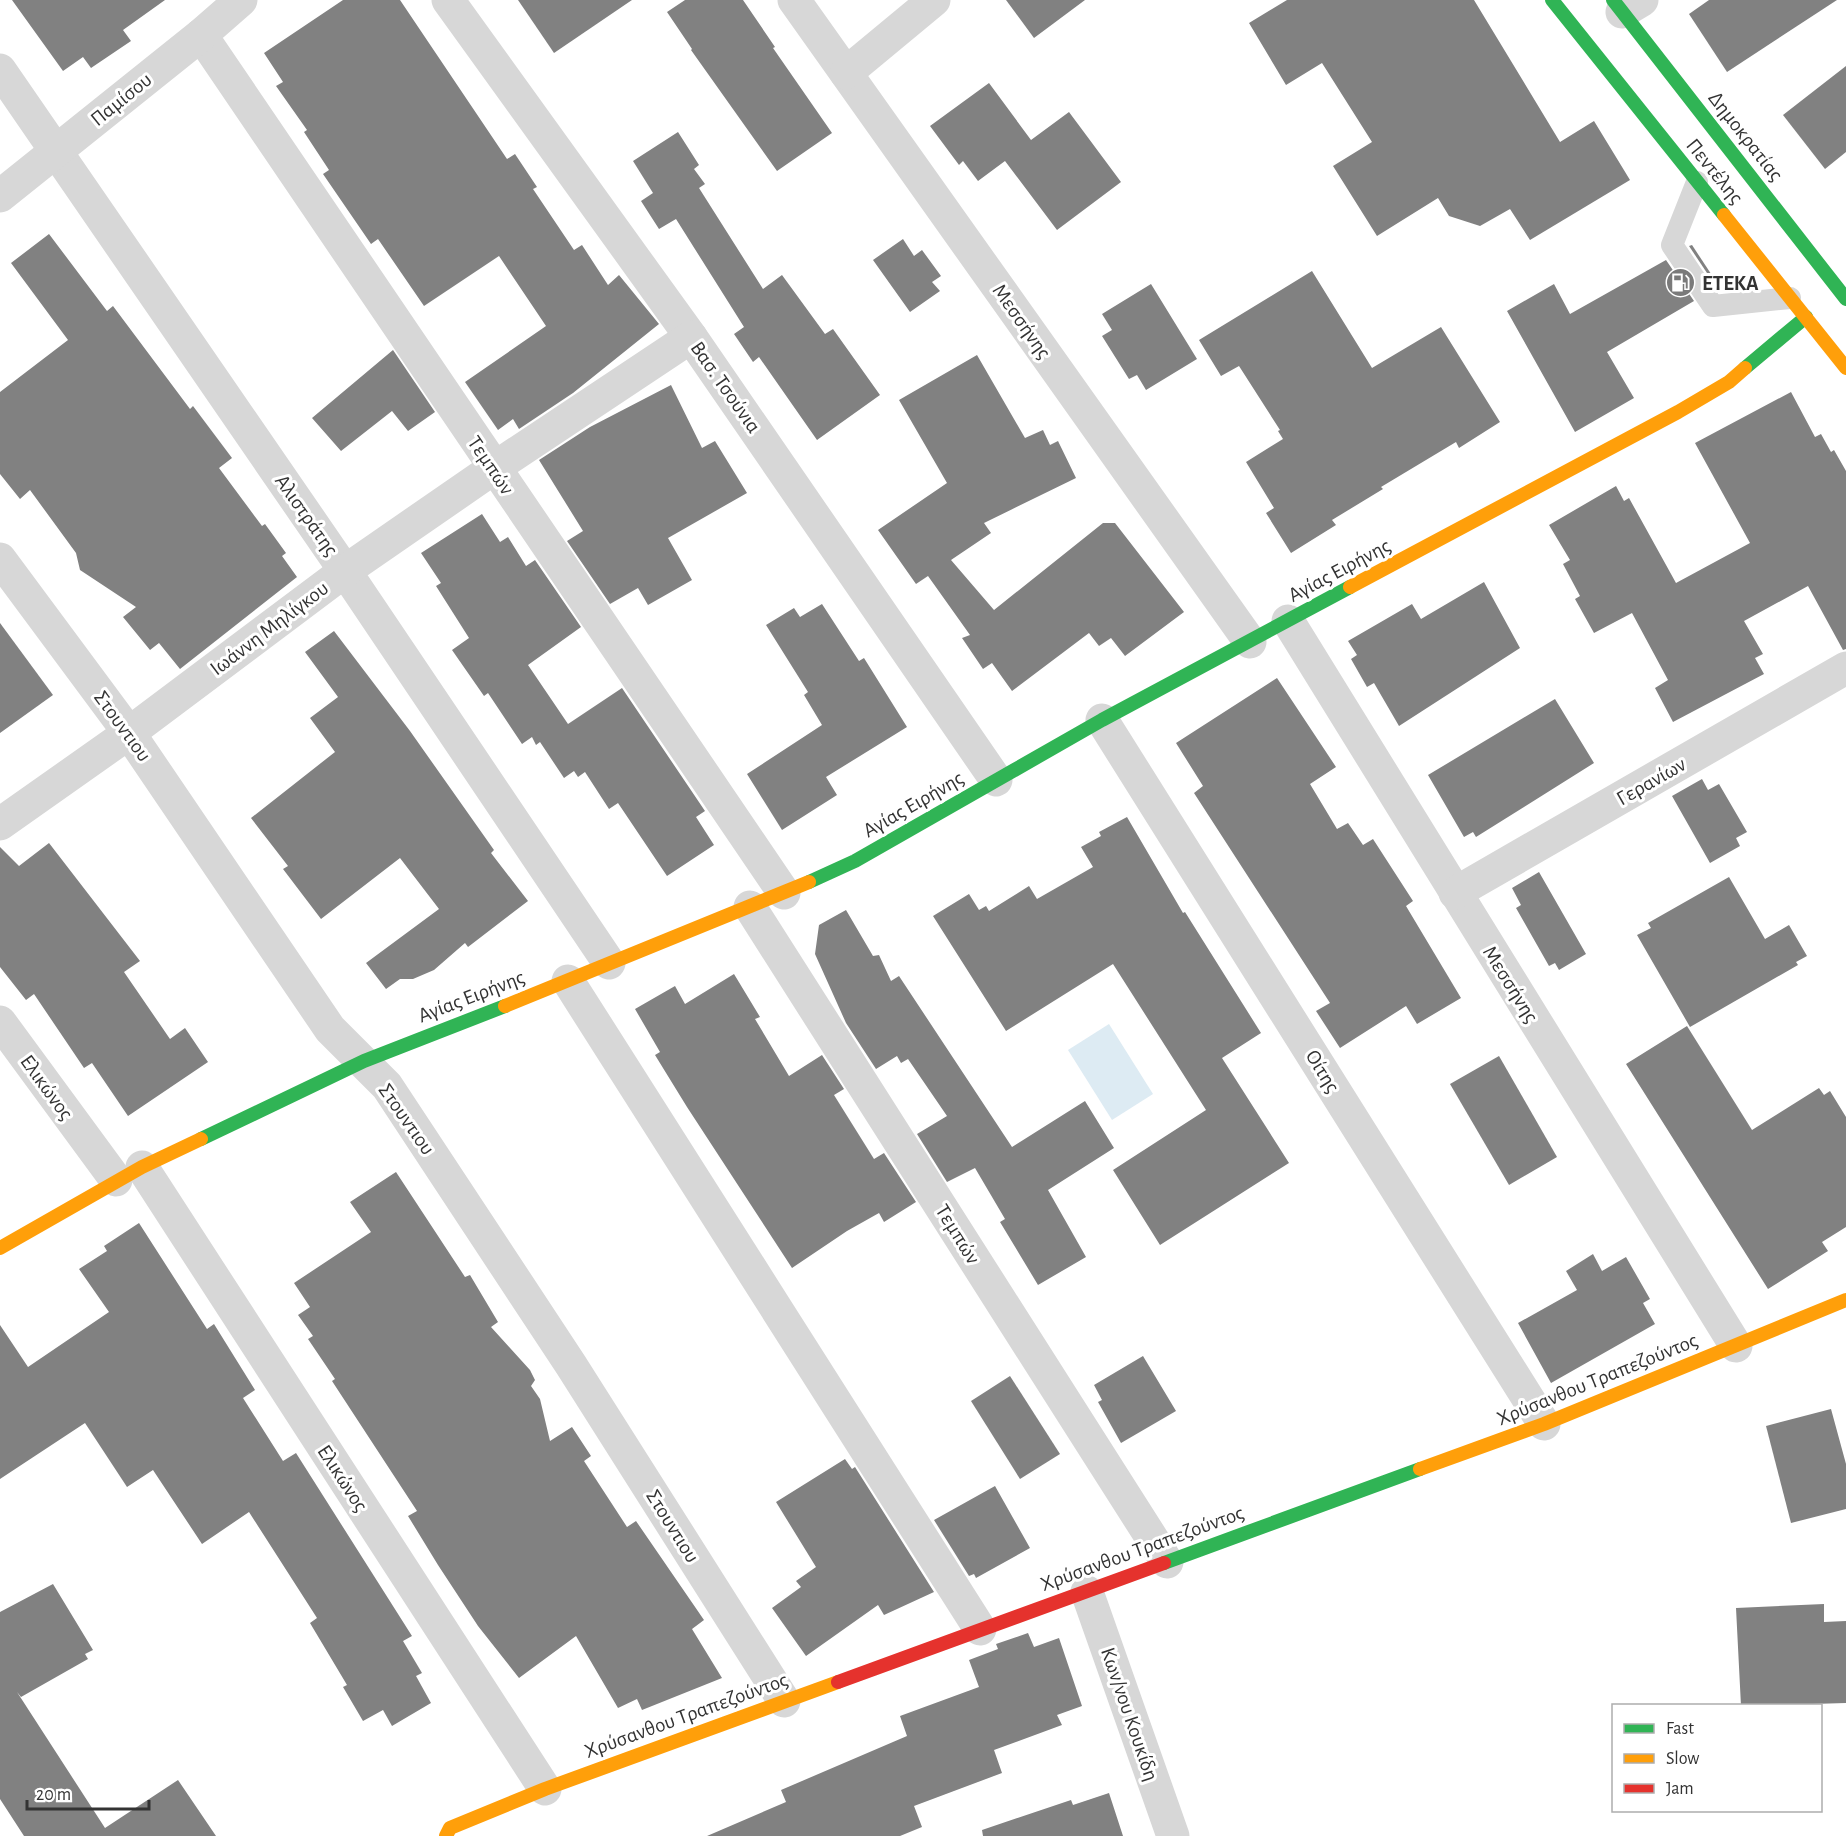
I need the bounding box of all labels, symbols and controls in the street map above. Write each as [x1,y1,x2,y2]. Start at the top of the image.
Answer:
street label: Παμίσου [87,69,156,130]
street label: Δημοκρατίας [1704,88,1787,185]
street label: Πεντέλης [1682,135,1747,208]
fuel station icon: ΕΤΕΚΑ [1665,267,1697,299]
place label: ΕΤΕΚΑ [1702,273,1759,294]
street label: Μεσσήνης [988,280,1055,362]
street label: Βασ. Τσούνια [686,338,765,437]
street label: Τεμπών [463,432,518,499]
street label: Αλιστράτης [271,471,342,560]
street label: Αγίας Ειρήνης [1285,535,1394,606]
street label: Ιωάννη Μηλίγκου [206,577,332,680]
street label: Στουντιου [90,687,155,766]
street label: Γερανίων [1613,753,1690,810]
street label: Αγίας Ειρήνης [859,767,967,842]
street label: Μεσσήνης [1479,942,1542,1026]
street label: Αγίας Ειρήνης [415,967,527,1026]
street label: Οίτης [1302,1046,1344,1096]
street label: Ελικώνος [16,1051,77,1124]
street label: Στουντιου [375,1080,439,1159]
street label: Τεμπών [931,1201,984,1268]
street label: Χρύσανθου Τραπεζούντος [1494,1330,1701,1429]
street label: Ελικώνος [313,1441,372,1515]
street label: Στουντιου [642,1486,703,1566]
street label: Χρύσανθου Τραπεζούντος [1038,1502,1247,1595]
street label: Κων/νου Κουκίδη [1097,1645,1162,1783]
street label: Χρύσανθου Τραπεζούντος [582,1669,791,1762]
legend [1612,1704,1822,1812]
text: Fast [1666,1720,1694,1738]
text: Slow [1666,1750,1699,1768]
scale bar [27,1773,148,1811]
text: Jam [1666,1780,1694,1798]
text: 20 m [36,1786,71,1804]

